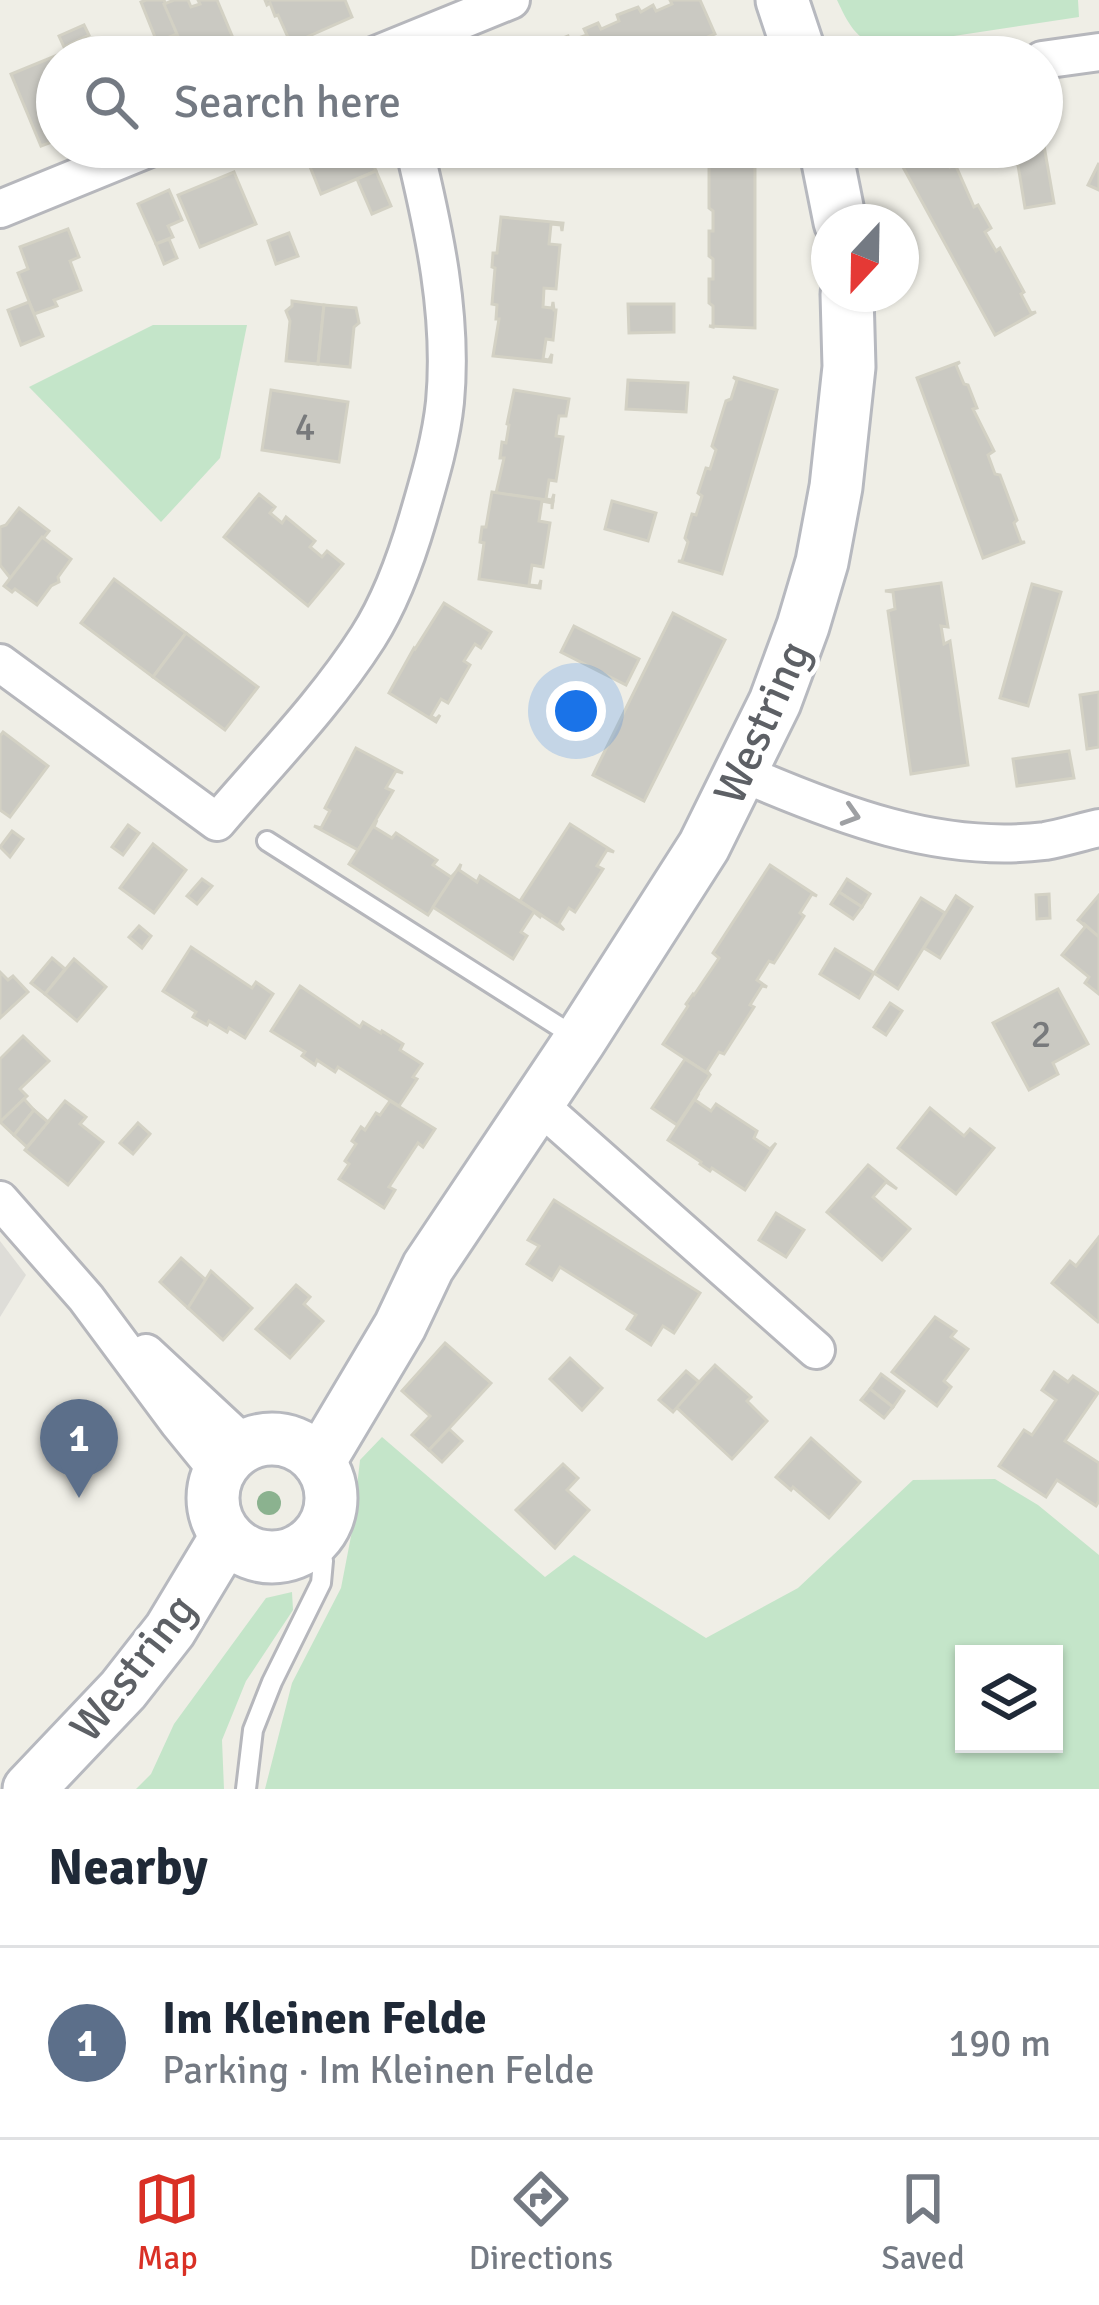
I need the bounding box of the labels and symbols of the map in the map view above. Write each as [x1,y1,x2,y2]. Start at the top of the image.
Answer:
north arrow [811,204,919,312]
house number: 4 [294,403,316,451]
street label: Westring [702,633,823,812]
your location [546,681,606,741]
one-way arrow [840,801,861,826]
house number: 2 [1030,1010,1052,1058]
pin: 1 [40,1399,118,1498]
street label: Westring [58,1583,208,1753]

